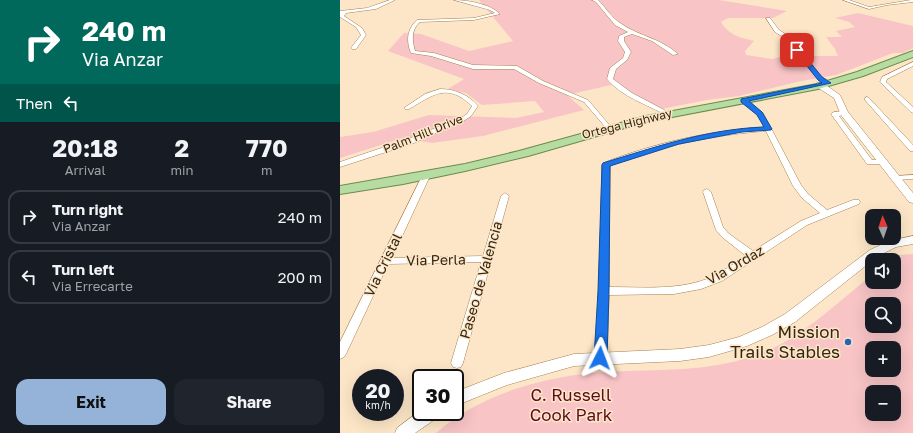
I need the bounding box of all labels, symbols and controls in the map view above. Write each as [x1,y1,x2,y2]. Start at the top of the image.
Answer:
text: 240 m [82,14,166,47]
icon: right [16,16,68,68]
pin [780,33,814,67]
icon: arrive [786,39,808,61]
text: Via Anzar [82,48,163,70]
icon: left [60,92,82,114]
text: Then [16,94,52,112]
street label: Ortega Highway [580,105,674,142]
street label: Palm Hill Drive [381,111,465,156]
text: 20:18 [52,133,118,162]
text: 2 [175,133,189,162]
text: 770 [246,133,288,162]
text: Arrival [65,162,106,178]
text: min [170,162,193,178]
text: m [261,162,272,178]
text: Turn right [52,200,123,218]
icon: right [18,206,40,228]
text: 240 m [278,208,322,226]
north arrow [865,209,901,245]
map controls [865,209,901,421]
text: Via Anzar [52,218,111,234]
street label: Paseo de Valencia [456,219,505,341]
street label: Via Cristal [360,230,405,299]
street label: Via Ordaz [703,241,767,288]
street label: Via Perla [406,250,466,269]
button: sound [865,253,901,289]
text: Turn left [52,260,114,278]
icon: left [18,266,40,288]
text: 200 m [278,268,322,286]
text: Via Errecarte [52,278,133,294]
button: search [865,297,901,333]
place label: Mission Trails Stables [730,321,840,362]
position arrow [579,337,621,379]
marker: Mission Trails Stables [843,337,853,347]
button: + [865,341,901,377]
speed limit sign: 30 [412,369,464,421]
text: 20 [365,378,391,402]
button: Exit [16,379,166,425]
button: Share [174,379,324,425]
park label: C. Russell Cook Park [530,384,613,425]
button: − [865,385,901,421]
text: km/h [365,399,391,411]

